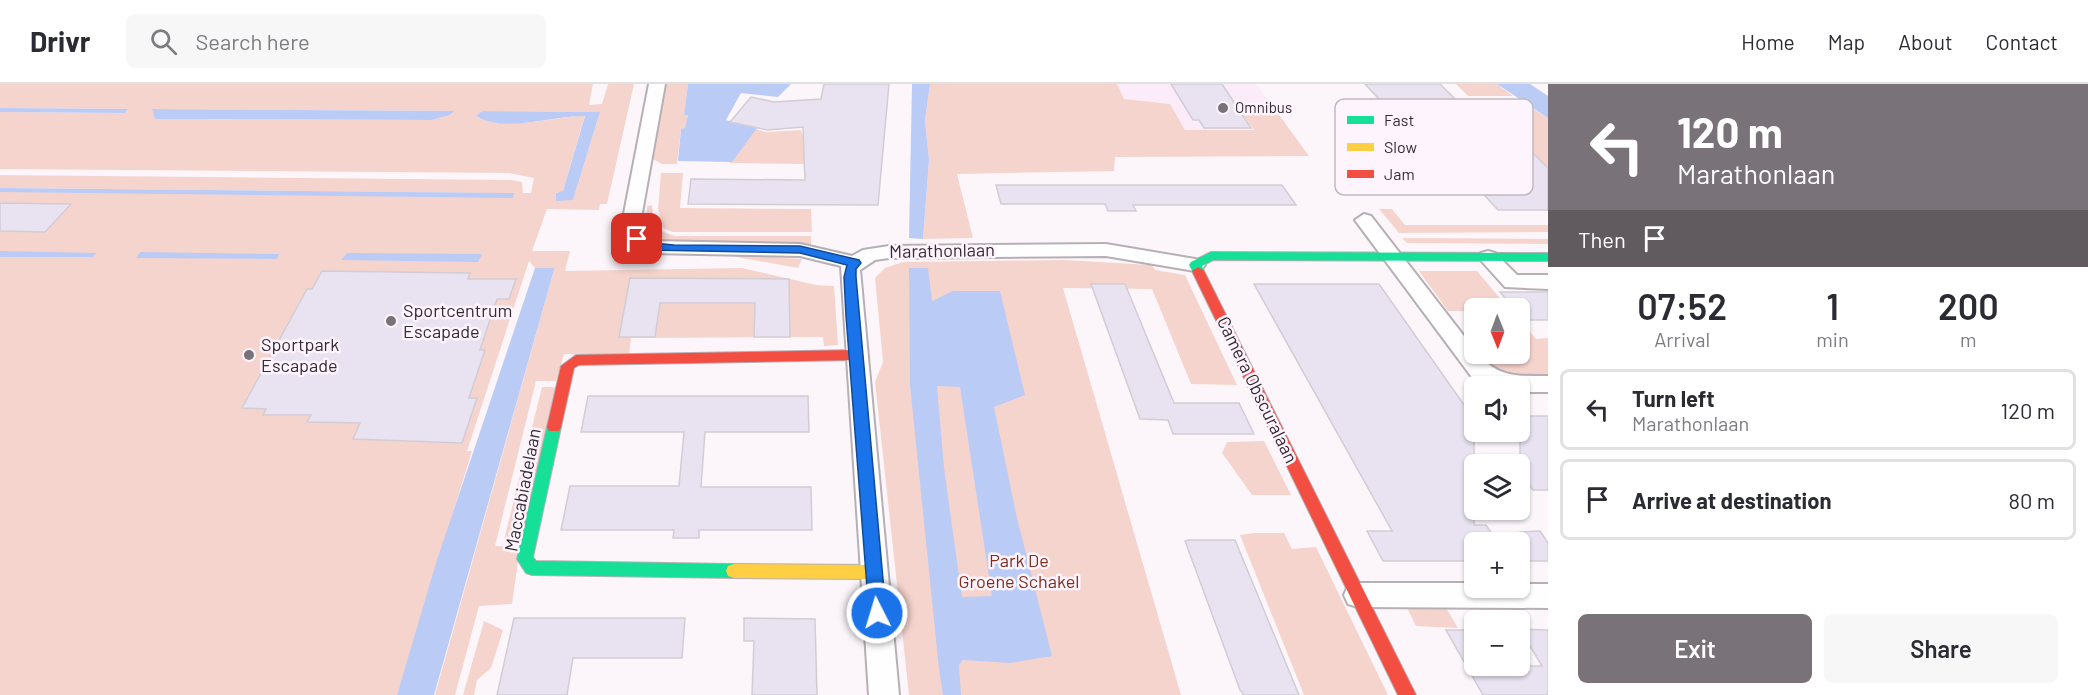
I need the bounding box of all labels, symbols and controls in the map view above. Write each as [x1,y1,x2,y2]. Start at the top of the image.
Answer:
search box [126,14,546,68]
text: Drivr [30,24,90,58]
icon: search [147,25,180,58]
text: Search here [195,28,310,54]
text: Home [1741,29,1795,54]
text: Map [1828,29,1865,54]
text: About [1898,29,1953,54]
text: Contact [1986,29,2058,54]
place label: Omnibus [1235,98,1292,116]
legend [1335,99,1533,195]
marker: Omnibus [1216,101,1230,115]
text: 120 m [1677,106,1783,156]
icon: left [1578,108,1656,186]
text: Fast [1384,110,1414,129]
text: Slow [1384,137,1417,156]
text: Marathonlaan [1677,157,1835,189]
text: Jam [1384,164,1415,183]
pin [611,213,662,264]
icon: arrive [620,222,653,255]
icon: arrive [1638,222,1671,255]
text: Then [1578,226,1626,252]
street label: Marathonlaan [889,238,995,262]
text: 07:52 [1637,284,1727,327]
text: 1 [1826,284,1839,327]
text: 200 [1938,284,1999,327]
north arrow [1464,298,1530,364]
map controls [1464,298,1530,676]
place label: Sportcentrum Escapade [403,299,512,342]
street label: Camera Obscuralaan [1213,313,1303,466]
marker: Sportcentrum Escapade [384,314,398,328]
text: Arrival [1654,327,1710,351]
text: min [1816,327,1849,351]
text: m [1960,327,1977,351]
place label: Sportpark Escapade [261,333,339,376]
marker: Sportpark Escapade [242,348,256,362]
button: sound [1464,376,1530,442]
text: Turn left [1632,385,1715,411]
icon: left [1581,393,1614,426]
text: 120 m [2000,397,2055,423]
text: Marathonlaan [1632,411,1749,435]
street label: Maccabiadelaan [499,426,545,553]
button: layers [1464,454,1530,520]
icon: arrive [1581,483,1614,516]
text: Arrive at destination [1632,487,1831,513]
text: 80 m [2009,487,2055,513]
button: + [1464,532,1530,598]
park label: Park De Groene Schakel [959,549,1079,592]
position arrow [845,581,909,645]
button: − [1464,610,1530,676]
button: Exit [1578,614,1812,683]
button: Share [1824,614,2058,683]

